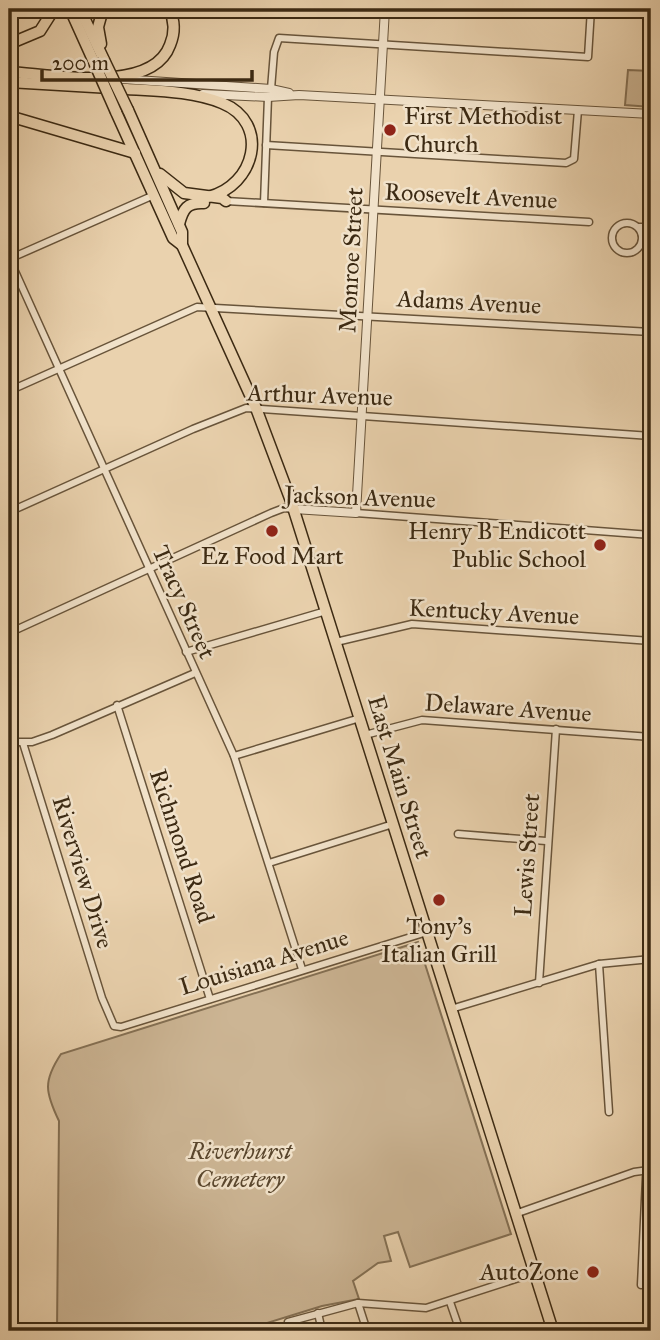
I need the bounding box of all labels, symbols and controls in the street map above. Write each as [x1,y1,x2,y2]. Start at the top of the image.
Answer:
scale bar [42,38,252,82]
text: 200 m [52,50,109,76]
place label: First Methodist Church [404,101,563,159]
marker: First Methodist Church [382,122,398,138]
street label: Roosevelt Avenue [384,176,558,216]
street label: Monroe Street [332,186,370,334]
street label: Adams Avenue [395,283,542,321]
street label: Arthur Avenue [246,377,393,413]
street label: Jackson Avenue [281,479,436,515]
place label: Henry B Endicott Public School [408,516,586,574]
marker: Ez Food Mart [264,523,280,539]
marker: Henry B Endicott Public School [592,537,608,553]
street label: Tracy Street [146,541,223,664]
place label: Ez Food Mart [201,541,344,571]
street label: Kentucky Avenue [408,593,580,631]
street label: Delaware Avenue [424,687,592,729]
street label: East Main Street [361,692,439,863]
street label: Richmond Road [143,765,221,927]
street label: Riverview Drive [46,792,120,952]
street label: Lewis Street [508,792,546,918]
marker: Tony’s Italian Grill [431,892,447,908]
place label: Tony’s Italian Grill [381,911,497,969]
street label: Louisiana Avenue [176,922,352,1002]
park label: Riverhurst Cemetery [187,1136,293,1194]
place label: AutoZone [479,1257,579,1287]
marker: AutoZone [585,1264,601,1280]

